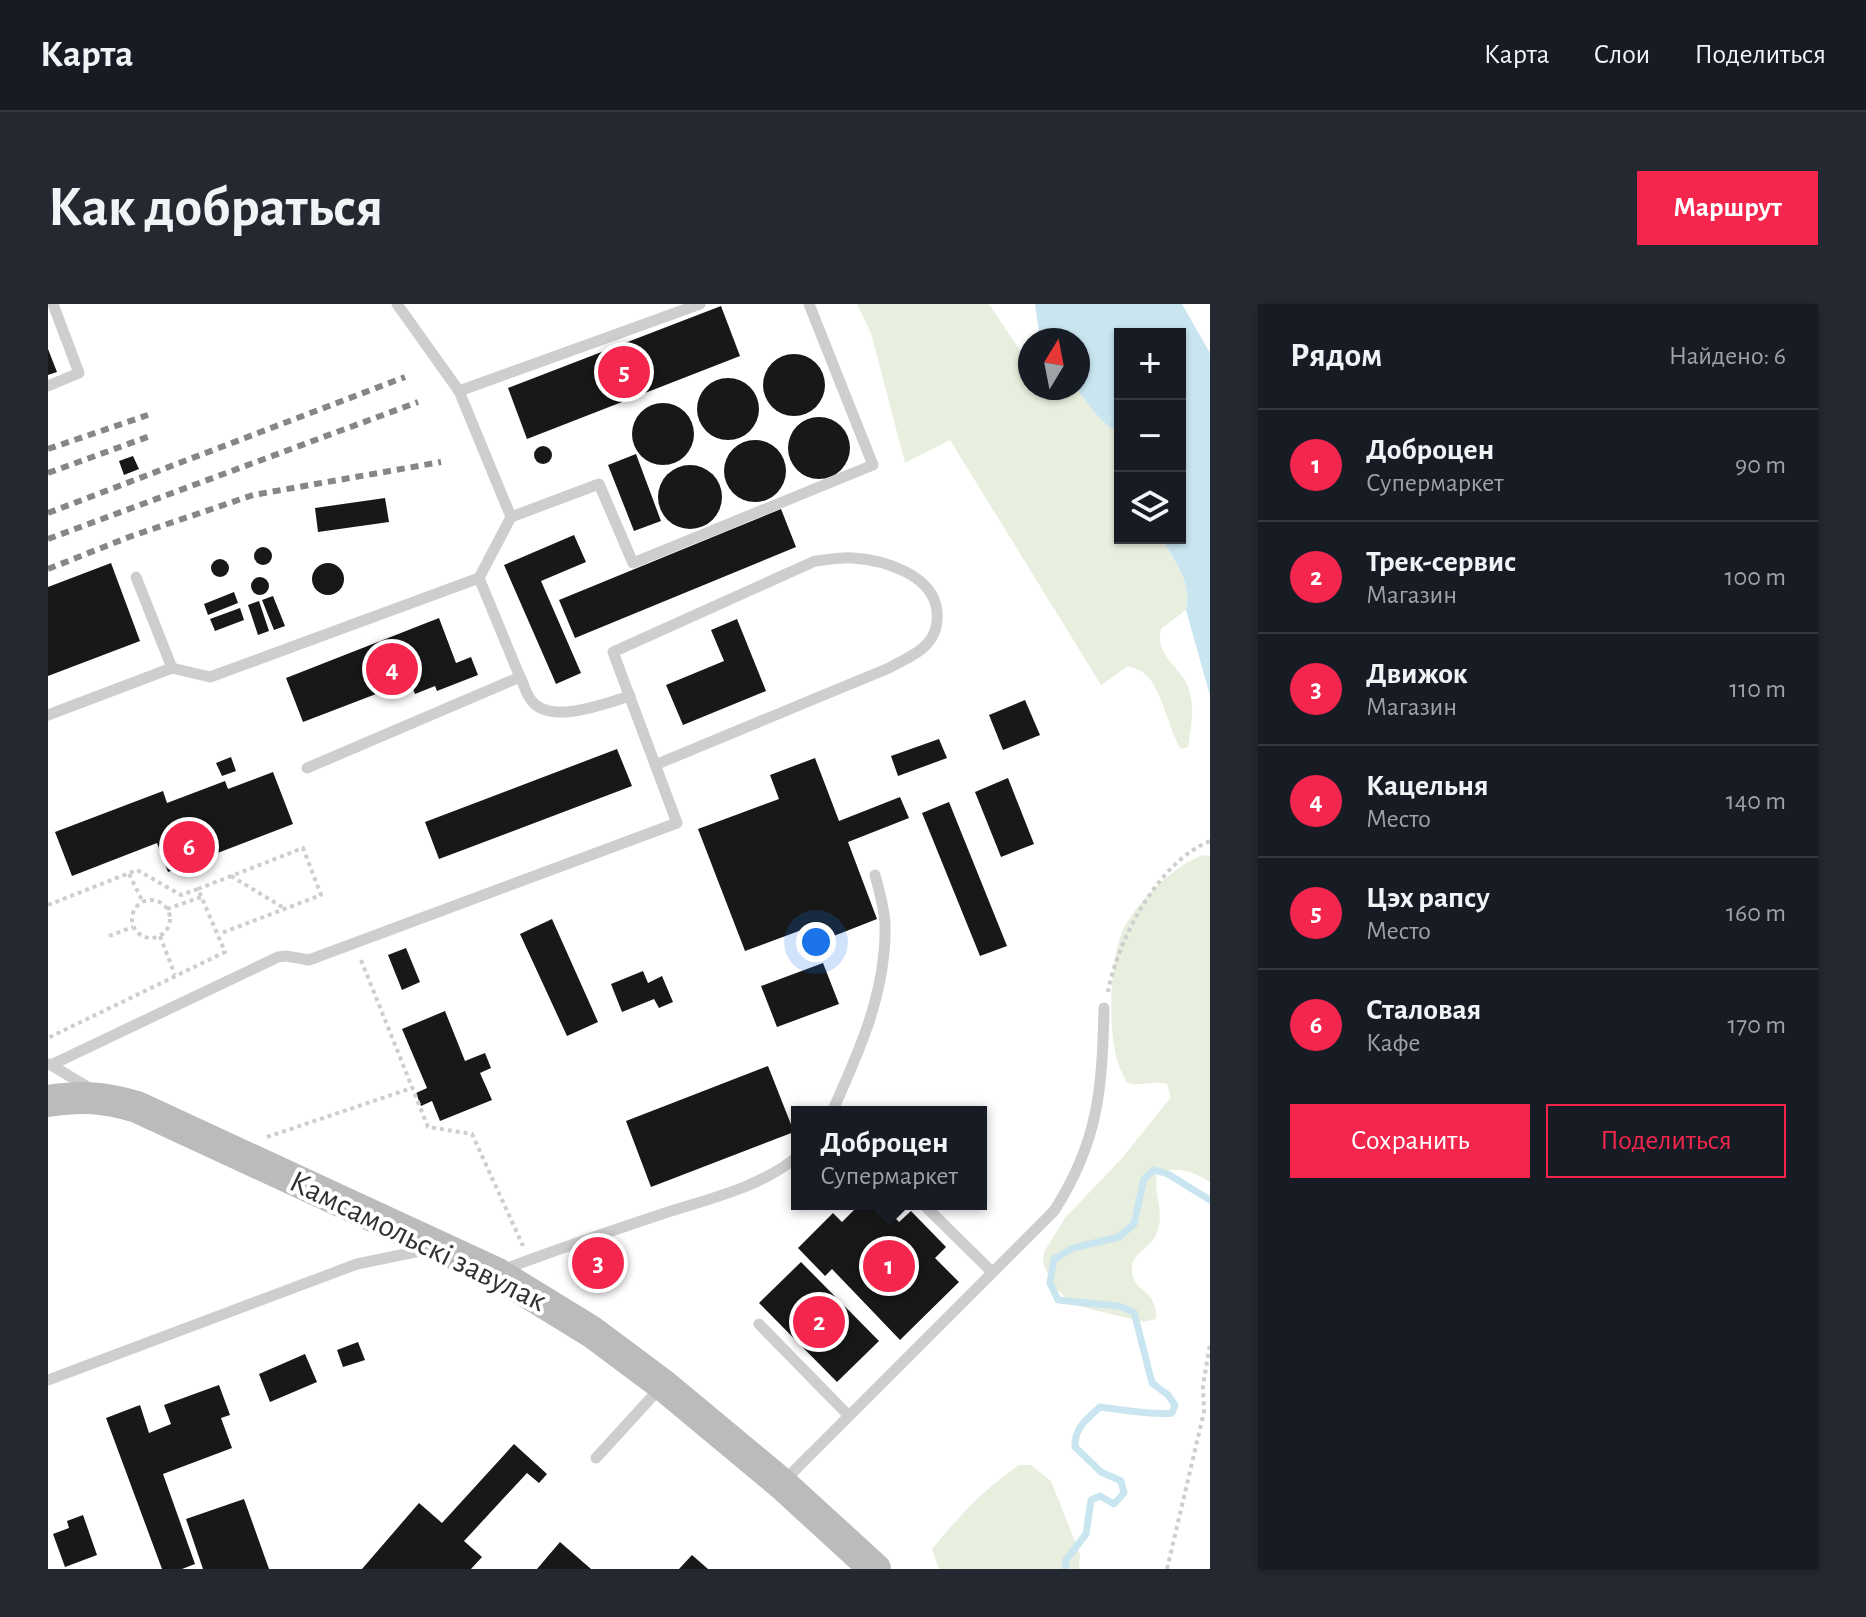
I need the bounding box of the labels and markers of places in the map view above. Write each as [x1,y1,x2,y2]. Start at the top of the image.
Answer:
pin: 5 [598,342,650,402]
pin: 4 [366,639,418,699]
pin: 6 [163,817,215,877]
pin: 3 [572,1233,624,1293]
pin: 1 [863,1236,915,1296]
pin: 2 [793,1292,845,1352]

